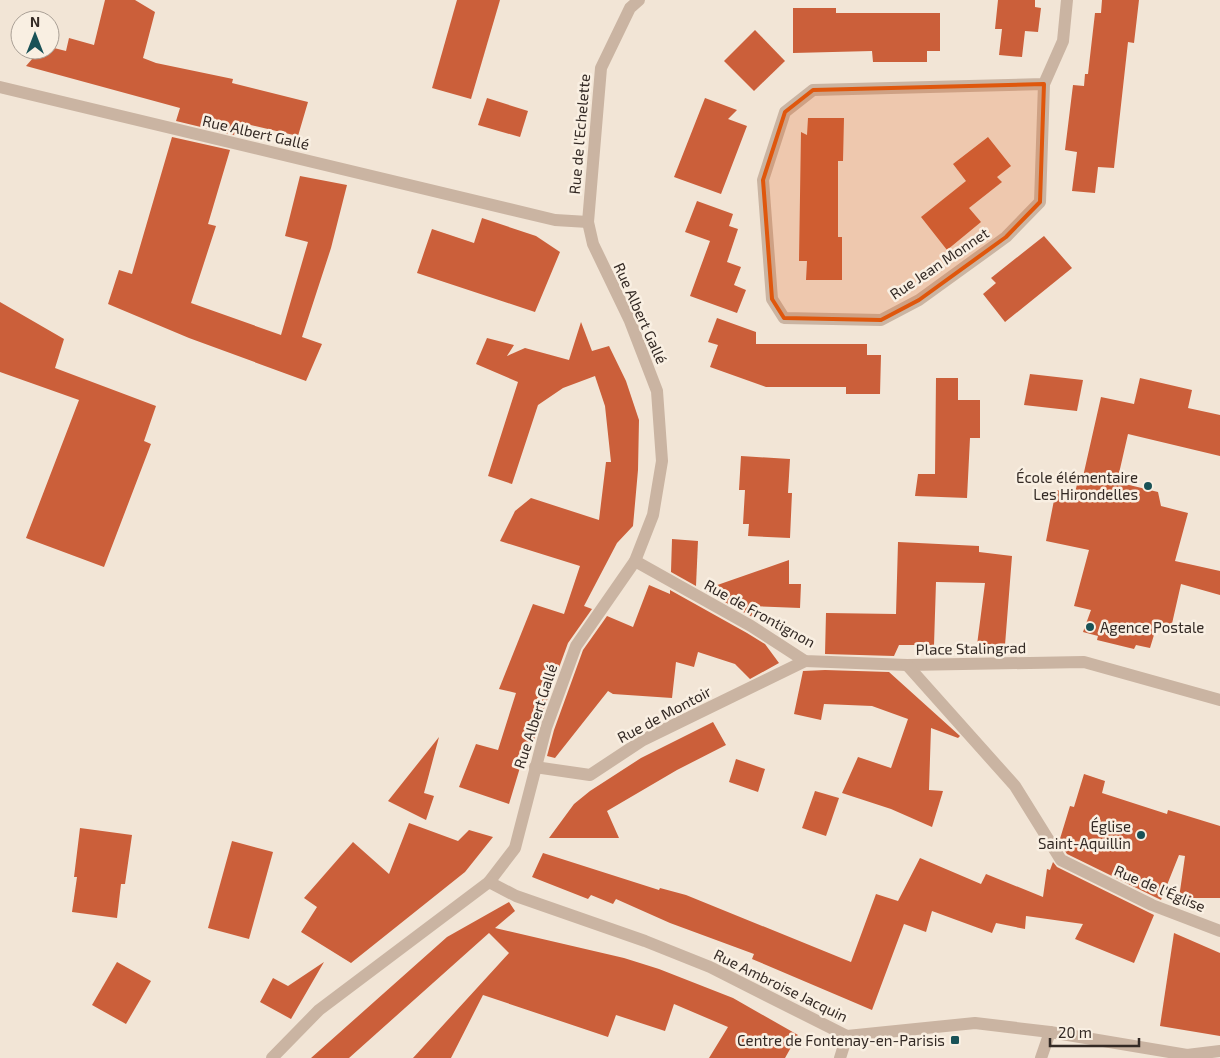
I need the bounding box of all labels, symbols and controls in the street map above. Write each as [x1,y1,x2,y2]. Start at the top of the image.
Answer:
north arrow [10,10,60,60]
text: N [30,13,40,30]
street label: Rue de l'Echelette [565,73,593,195]
street label: Rue Albert Gallé [201,111,311,153]
street label: Rue Jean Monnet [886,223,992,303]
street label: Rue Albert Gallé [611,260,671,366]
place label: École élémentaire Les Hirondelles [1016,468,1138,503]
marker: École élémentaire Les Hirondelles [1142,480,1154,492]
street label: Rue de Frontignon [701,575,819,651]
place label: Agence Postale [1100,618,1204,636]
marker: Agence Postale [1084,621,1096,633]
street label: Place Stalingrad [916,638,1026,658]
street label: Rue Albert Gallé [510,661,560,771]
street label: Rue de Montoir [614,682,714,746]
place label: Église Saint-Aquillin [1038,817,1131,852]
marker: Église Saint-Aquillin [1135,829,1147,841]
street label: Rue de l'Église [1112,861,1208,915]
street label: Rue Ambroise Jacquin [711,945,851,1025]
scale bar [1050,1016,1139,1048]
text: 20 m [1058,1023,1092,1041]
place label: Centre de Fontenay-en-Parisis [737,1031,945,1049]
marker: Centre de Fontenay-en-Parisis [949,1034,961,1046]

